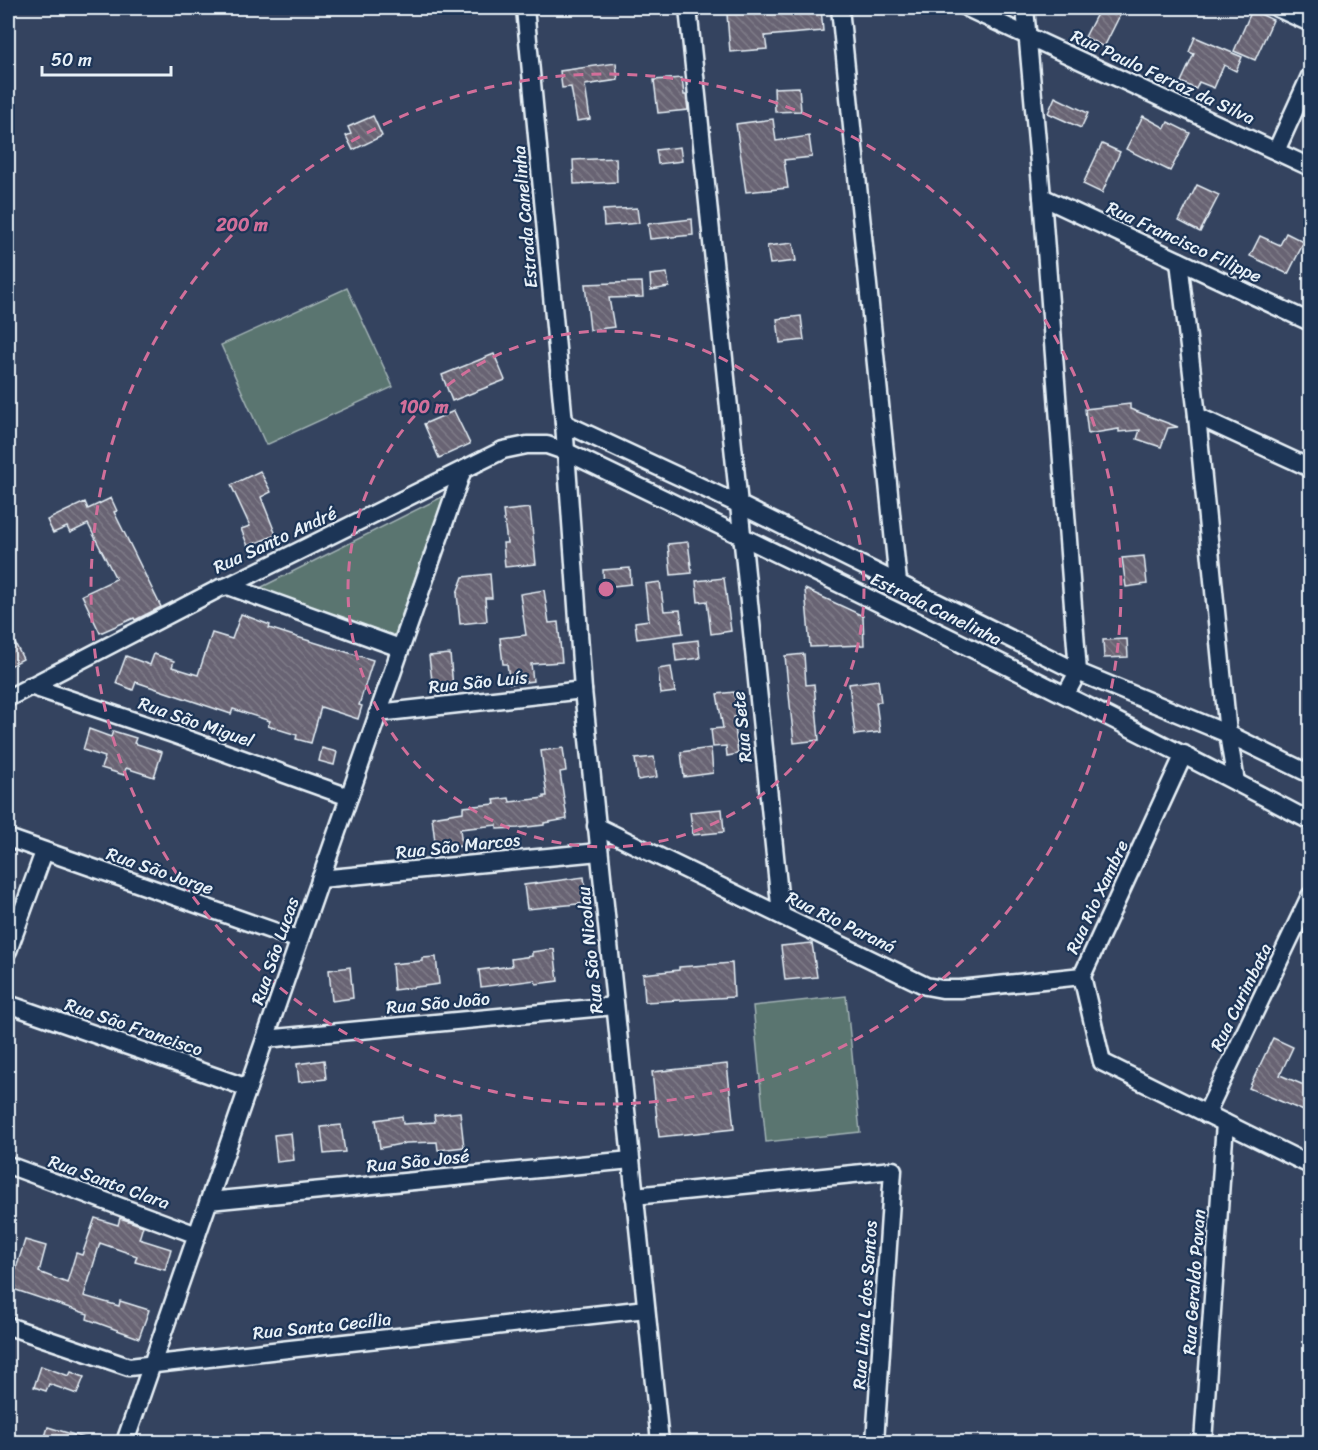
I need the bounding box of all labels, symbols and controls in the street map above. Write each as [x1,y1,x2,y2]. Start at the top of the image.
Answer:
street label: Rua Paulo Ferraz da Silva [1066,20,1260,134]
scale bar [42,39,171,77]
text: 50 m [51,44,92,76]
street label: Estrada Canelinha [503,144,547,290]
street label: Rua Francisco Filippe [1101,192,1267,292]
text: 200 m [215,209,268,241]
text: 100 m [400,391,449,423]
street label: Rua Santo André [208,497,342,583]
street label: Estrada Canelinha [865,563,1007,655]
centre of rings [596,579,616,599]
street label: Rua São Luís [427,661,530,703]
street label: Rua São Miguel [134,687,259,757]
street label: Rua Sete [722,690,762,764]
street label: Rua São Marcos [394,824,522,868]
street label: Rua Rio Xambre [1057,834,1138,959]
street label: Rua São Jorge [102,838,218,904]
street label: Rua Rio Paraná [781,882,901,962]
street label: Rua São Nicolau [567,884,613,1015]
street label: Rua São Lucas [242,892,309,1009]
street label: Rua Curimbata [1201,937,1281,1057]
street label: Rua São João [385,983,491,1023]
street label: Rua São Francisco [61,988,207,1066]
street label: Rua São José [365,1140,471,1182]
street label: Rua Santa Clara [44,1145,174,1219]
street label: Rua Geraldo Pavan [1173,1208,1215,1356]
street label: Rua Lina L dos Santos [843,1219,887,1390]
street label: Rua Santa Cecília [251,1303,393,1349]

